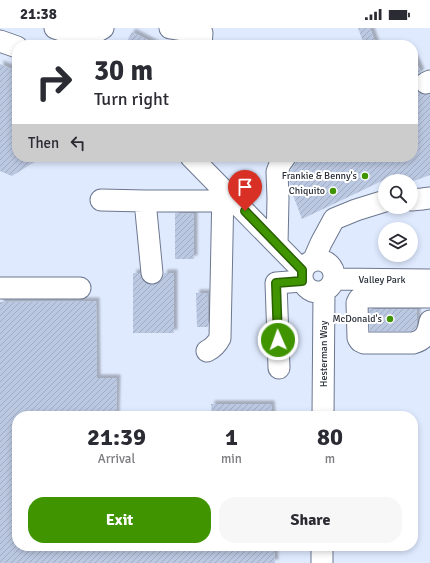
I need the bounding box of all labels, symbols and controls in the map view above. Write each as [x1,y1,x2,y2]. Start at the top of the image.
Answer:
text: 21:38 [20,5,57,23]
text: 30 m [94,54,153,88]
icon: right [28,56,80,108]
text: Turn right [94,88,169,110]
icon: left [67,132,89,154]
text: Then [28,134,59,152]
pin [228,170,262,211]
place label: Frankie & Benny's [282,170,358,182]
marker: Frankie & Benny's [360,171,370,181]
map controls [378,174,418,262]
button: search [378,174,418,214]
icon: arrive [234,176,256,198]
place label: Chiquito [289,185,325,197]
marker: Chiquito [328,186,338,196]
button: layers [378,222,418,262]
street label: Valley Park [358,274,406,286]
place label: McDonald's [332,313,383,325]
marker: McDonald's [385,314,395,324]
position arrow [257,319,299,361]
street label: Hesterman Way [318,320,330,387]
text: 21:39 [87,422,146,452]
text: 1 [225,422,238,452]
text: 80 [317,422,343,452]
text: Arrival [98,451,135,467]
text: min [221,451,242,467]
text: m [325,451,335,467]
button: Exit [28,497,211,543]
button: Share [219,497,402,543]

